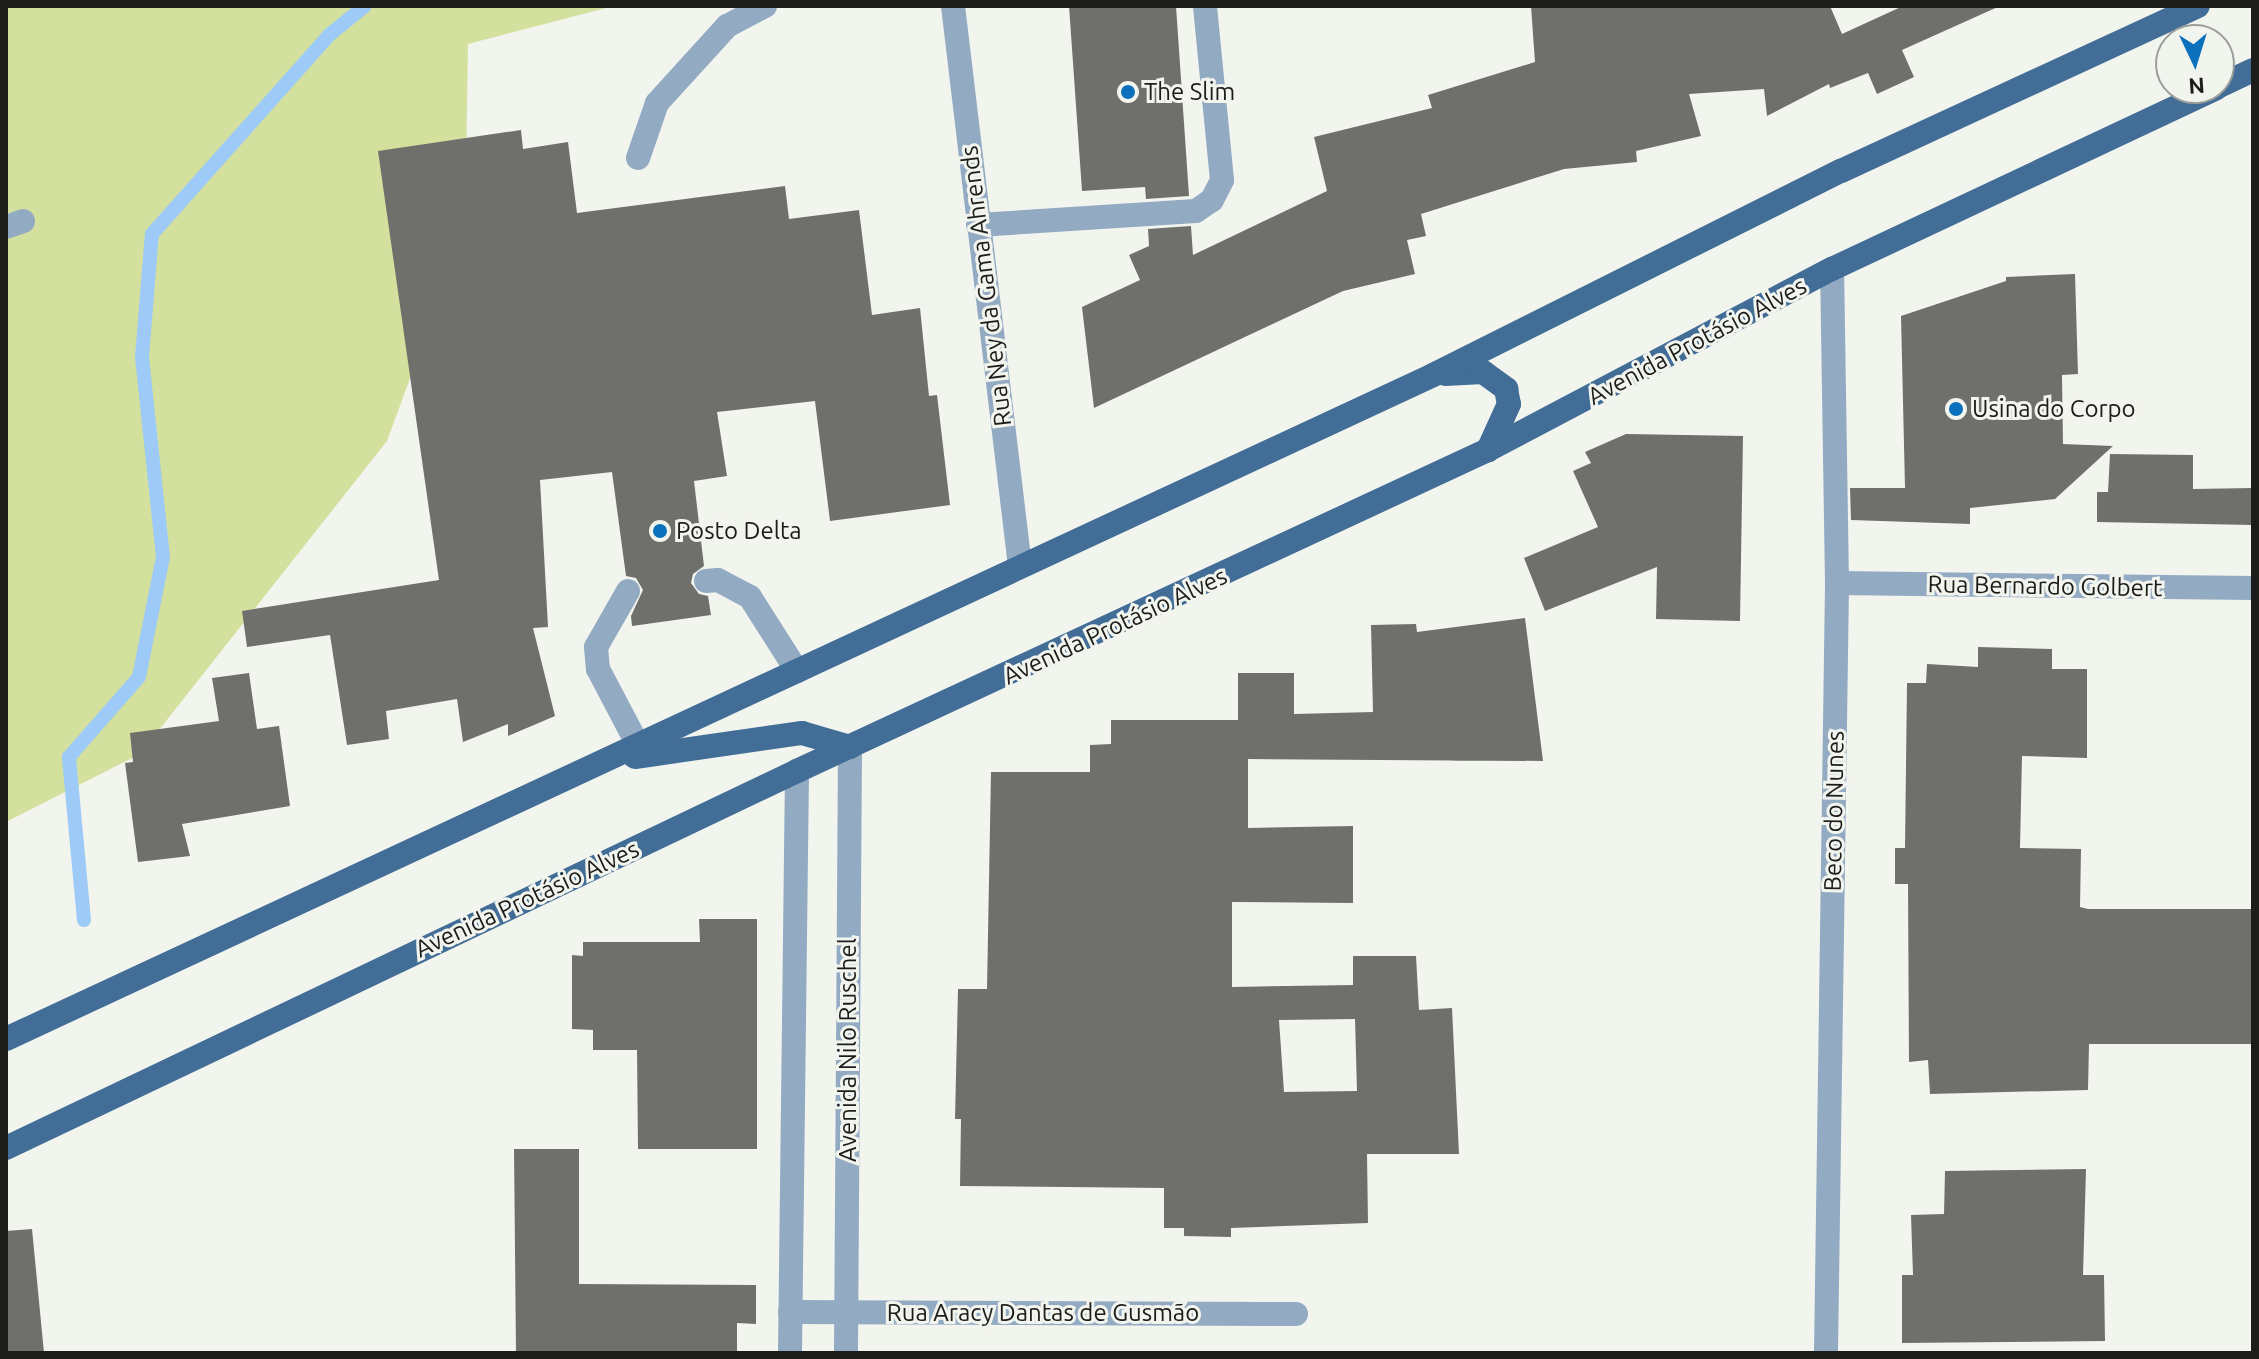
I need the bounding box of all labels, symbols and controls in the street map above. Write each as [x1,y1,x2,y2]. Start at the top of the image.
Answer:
north arrow [2155,24,2235,104]
text: N [2188,73,2206,99]
place label: The Slim [1144,78,1235,106]
marker: The Slim [1119,83,1137,101]
street label: Rua Ney da Gama Ahrends [955,144,1017,428]
street label: Avenida Protásio Alves [1583,271,1811,411]
place label: Usina do Corpo [1972,395,2136,423]
marker: Usina do Corpo [1947,400,1965,418]
place label: Posto Delta [676,517,802,545]
marker: Posto Delta [651,522,669,540]
street label: Avenida Protásio Alves [998,561,1232,691]
street label: Rua Bernardo Golbert [1927,570,2163,602]
street label: Beco do Nunes [1818,730,1850,892]
street label: Avenida Protásio Alves [410,834,644,964]
street label: Avenida Nilo Ruschel [834,938,862,1162]
street label: Rua Aracy Dantas de Gusmão [887,1299,1199,1327]

